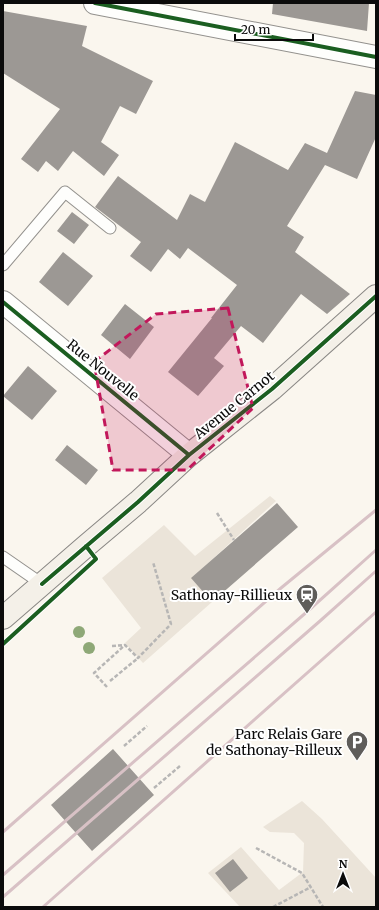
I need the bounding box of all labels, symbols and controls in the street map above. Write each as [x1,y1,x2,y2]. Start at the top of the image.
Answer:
scale bar [235,16,313,42]
text: 20 m [241,22,270,37]
street label: Rue Nouvelle [63,335,143,405]
street label: Avenue Carnot [189,367,278,444]
station icon: Sathonay-Rillieux [294,582,320,615]
place label: Sathonay-Rillieux [171,586,293,604]
place label: Parc Relais Gare de Sathonay-Rilleux [206,725,343,759]
parking icon: Parc Relais Gare de Sathonay-Rilleux [344,729,370,762]
north arrow [323,854,363,894]
text: N [339,857,348,871]

